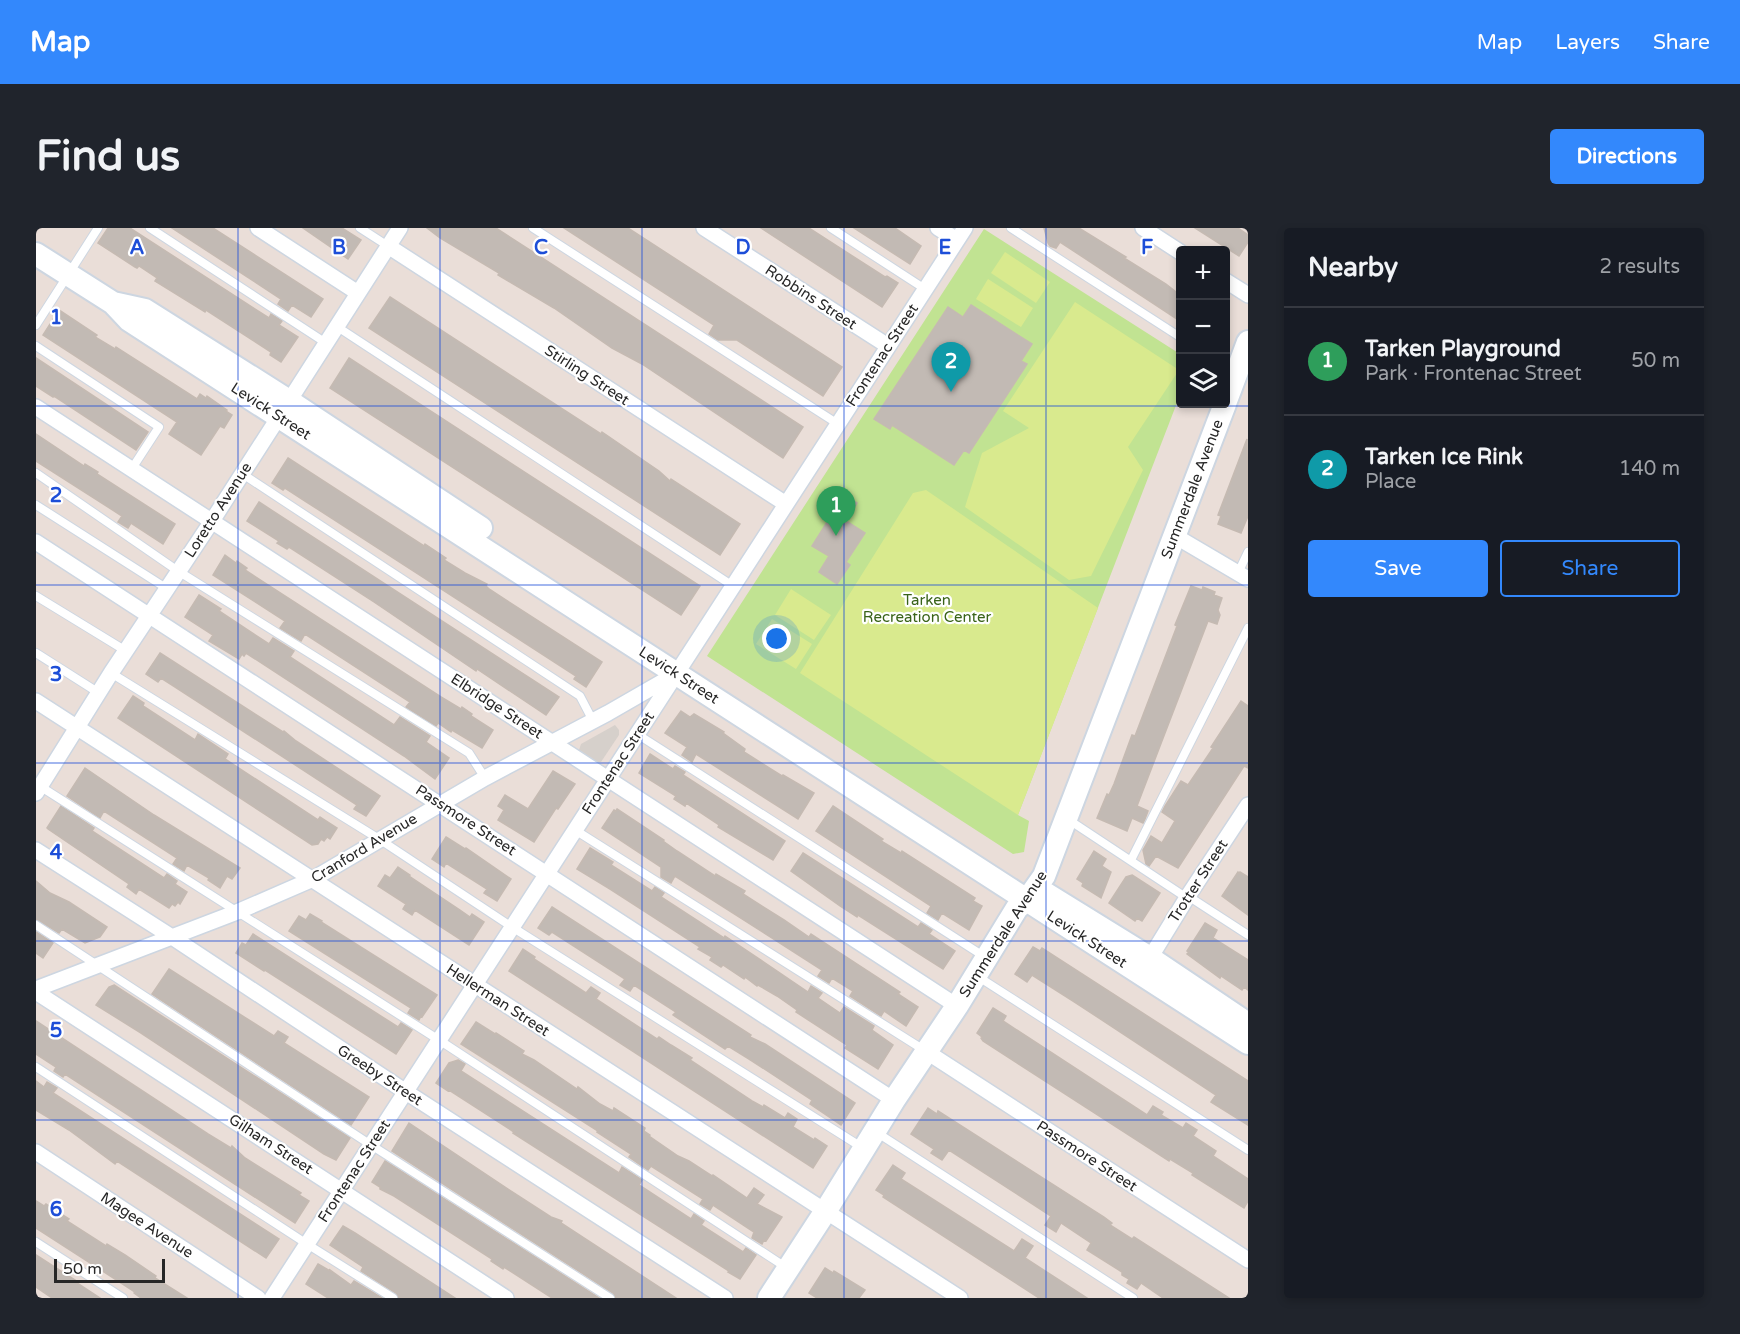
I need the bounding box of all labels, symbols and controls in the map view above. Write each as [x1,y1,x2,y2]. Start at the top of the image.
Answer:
text: Map [30,25,90,59]
text: Map [1477,30,1522,55]
text: Layers [1555,30,1620,55]
text: Share [1653,30,1710,55]
button: Directions [1550,129,1704,184]
text: Find us [36,131,180,182]
text: A [130,236,145,260]
text: B [332,236,346,260]
text: C [534,236,548,260]
text: D [735,236,751,260]
text: E [939,236,952,260]
text: F [1141,236,1153,260]
map controls [1176,246,1230,408]
button: + [1176,246,1230,300]
text: Nearby [1308,252,1398,283]
text: 2 results [1600,255,1680,279]
street label: Robbins Street [762,261,860,333]
street label: Frontenac Street [842,300,922,410]
button: − [1176,300,1230,354]
text: 1 [50,306,62,330]
text: Tarken Playground [1365,336,1561,362]
street label: Stirling Street [541,341,633,409]
pin: 2 [932,342,970,392]
text: 1 [1321,349,1334,373]
text: 50 m [1631,349,1680,373]
button: layers [1176,354,1230,408]
text: Park · Frontenac Street [1365,362,1582,386]
street label: Levick Street [228,378,315,444]
street label: Summerdale Avenue [1157,417,1227,561]
text: Tarken Ice Rink [1365,444,1523,470]
text: 2 [1321,457,1334,481]
text: 140 m [1619,457,1680,481]
street label: Loretto Avenue [181,459,255,561]
text: Place [1365,470,1416,494]
text: 2 [50,484,62,508]
pin: 1 [816,486,856,536]
button: Save [1308,540,1488,597]
button: Share [1500,540,1680,597]
park label: Tarken Recreation Center [863,591,992,626]
your location [762,624,791,653]
street label: Levick Street [636,642,723,708]
text: 3 [50,663,62,687]
street label: Elbridge Street [447,669,547,743]
street label: Frontenac Street [578,708,658,818]
street label: Passmore Street [412,781,520,859]
street label: Cranford Avenue [308,809,420,887]
street label: Trotter Street [1165,836,1232,926]
text: 4 [50,841,63,865]
street label: Summerdale Avenue [955,867,1051,1001]
street label: Levick Street [1044,906,1131,972]
street label: Hellerman Street [443,960,553,1040]
text: 5 [50,1019,62,1043]
street label: Greeby Street [334,1041,426,1109]
street label: Gilham Street [225,1110,317,1178]
street label: Frontenac Street [314,1116,394,1226]
street label: Passmore Street [1033,1117,1141,1195]
street label: Magee Avenue [97,1188,197,1262]
text: 6 [50,1198,62,1222]
scale bar [54,1256,165,1284]
text: 50 m [63,1259,102,1279]

